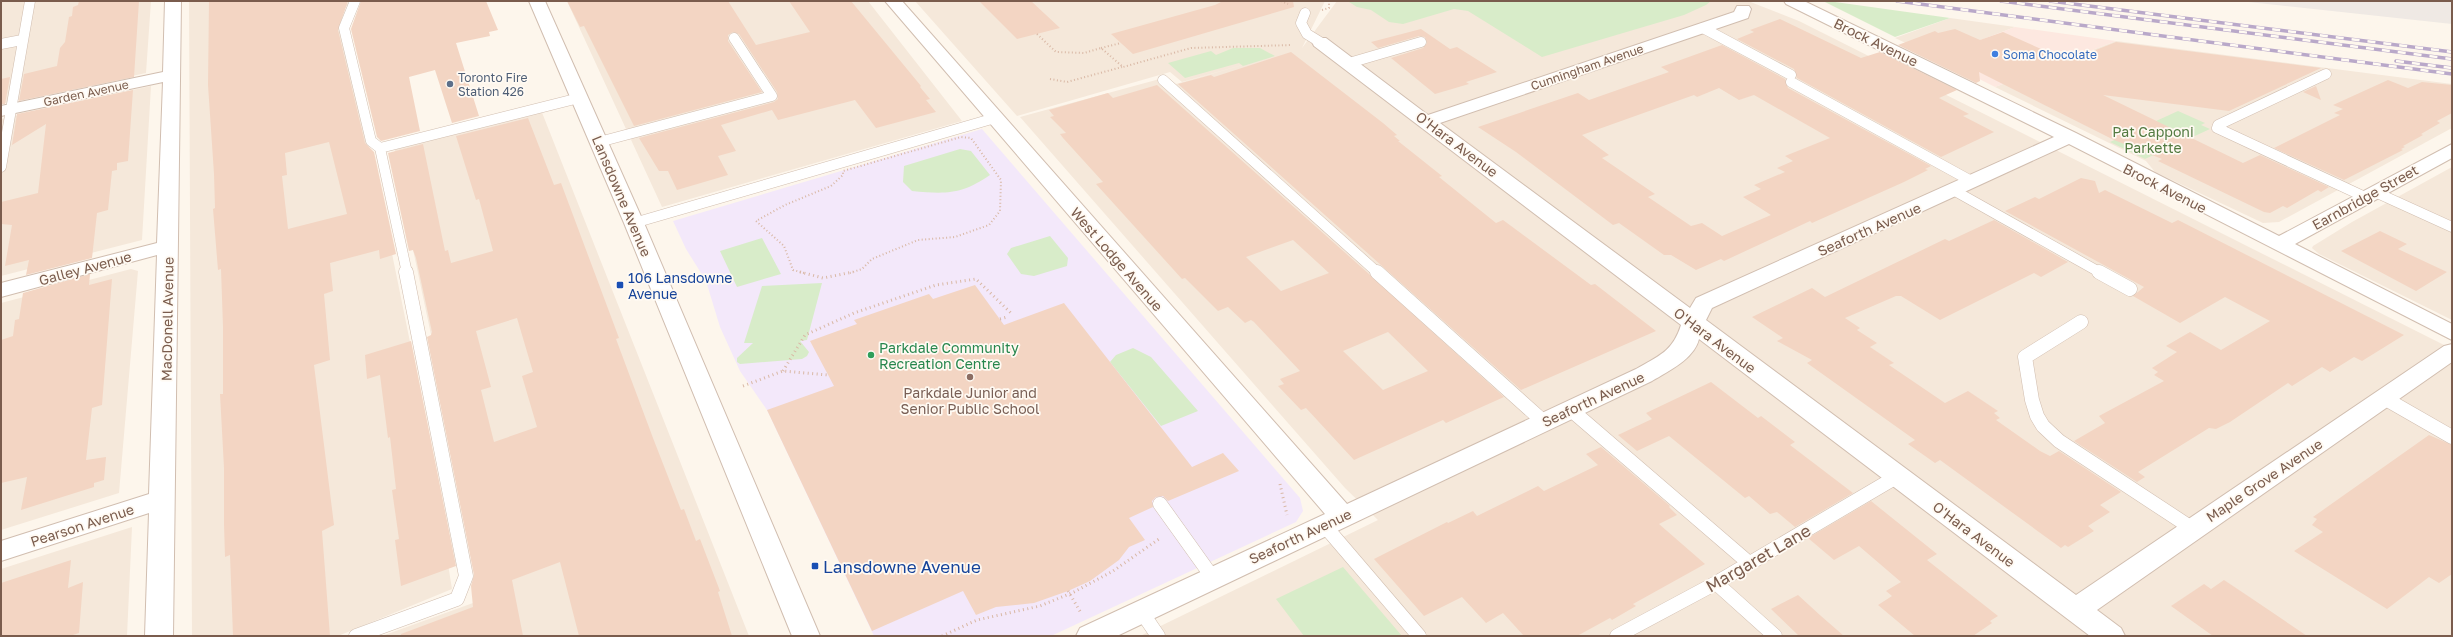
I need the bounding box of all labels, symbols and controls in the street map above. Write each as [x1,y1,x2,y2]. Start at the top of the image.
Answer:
street label: Brock Avenue [1831,14,1921,70]
street label: Cunningham Avenue [1529,41,1645,93]
place label: Soma Chocolate [2003,47,2097,62]
marker: Soma Chocolate [1990,49,2000,59]
place label: Toronto Fire Station 426 [458,70,527,99]
street label: Garden Avenue [42,77,130,109]
marker: Toronto Fire Station 426 [445,79,455,89]
street label: O'Hara Avenue [1413,108,1501,180]
park label: Pat Capponi Parkette [2112,123,2194,156]
street label: Lansdowne Avenue [589,133,655,259]
street label: Brock Avenue [2120,160,2210,216]
street label: Earnbridge Street [2309,161,2421,233]
street label: Seaforth Avenue [1815,199,1923,259]
street label: West Lodge Avenue [1067,204,1167,314]
street label: Galley Avenue [37,247,133,289]
street label: MacDonell Avenue [157,257,177,381]
place label: 106 Lansdowne Avenue [628,269,732,302]
marker: 106 Lansdowne Avenue [615,280,625,290]
street label: O'Hara Avenue [1671,304,1759,376]
place label: Parkdale Community Recreation Centre [879,339,1019,372]
marker: Parkdale Community Recreation Centre [866,350,876,360]
street label: Seaforth Avenue [1539,368,1647,430]
marker: Parkdale Junior and Senior Public School [965,372,975,382]
place label: Parkdale Junior and Senior Public School [901,384,1039,417]
street label: Maple Grove Avenue [2203,435,2325,525]
street label: O'Hara Avenue [1930,498,2018,570]
street label: Pearson Avenue [28,500,136,550]
street label: Seaforth Avenue [1246,505,1354,567]
street label: Margaret Lane [1702,519,1814,597]
place label: Lansdowne Avenue [823,556,981,577]
marker: Lansdowne Avenue [810,561,820,571]

